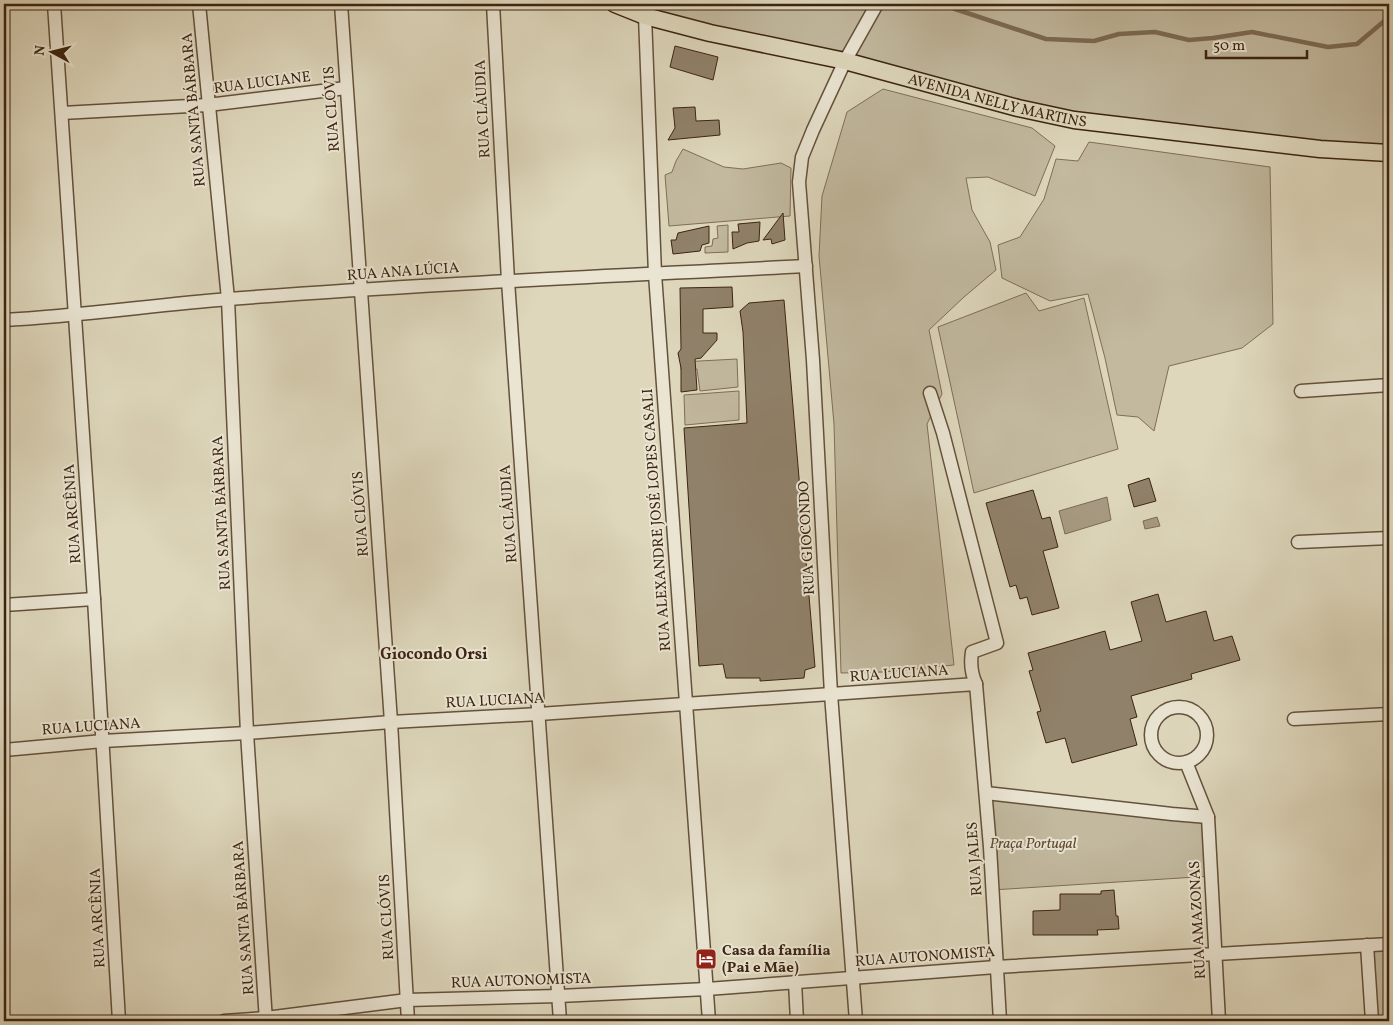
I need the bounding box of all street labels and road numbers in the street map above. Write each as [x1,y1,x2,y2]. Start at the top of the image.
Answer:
street label: RUA SANTA BÁRBARA [177,32,212,188]
street label: RUA CLÁUDIA [470,59,497,159]
street label: RUA CLÓVIS [319,65,346,153]
street label: RUA LUCIANE [212,67,312,100]
street label: AVENIDA NELLY MARTINS [905,70,1088,133]
street label: RUA ANA LÚCIA [346,258,460,287]
street label: RUA ALEXANDRE JOSÉ LOPES CASALI [638,388,677,652]
street label: RUA SANTA BÁRBARA [208,435,237,591]
street label: RUA ARCÊNIA [60,463,87,564]
street label: RUA CLÁUDIA [496,464,523,564]
street label: RUA CLÓVIS [348,470,375,558]
street label: RUA GIOCONDO [794,480,821,595]
street label: RUA LUCIANA [849,661,950,688]
street label: RUA LUCIANA [445,688,545,715]
street label: RUA LUCIANA [41,714,142,741]
street label: RUA JALES [962,821,989,897]
street label: RUA SANTA BÁRBARA [229,840,260,996]
street label: RUA AMAZONAS [1185,860,1212,980]
street label: RUA ARCÊNIA [85,867,112,968]
street label: RUA CLÓVIS [375,873,400,960]
street label: RUA AUTONOMISTA [854,942,996,973]
street label: RUA AUTONOMISTA [451,969,592,994]

